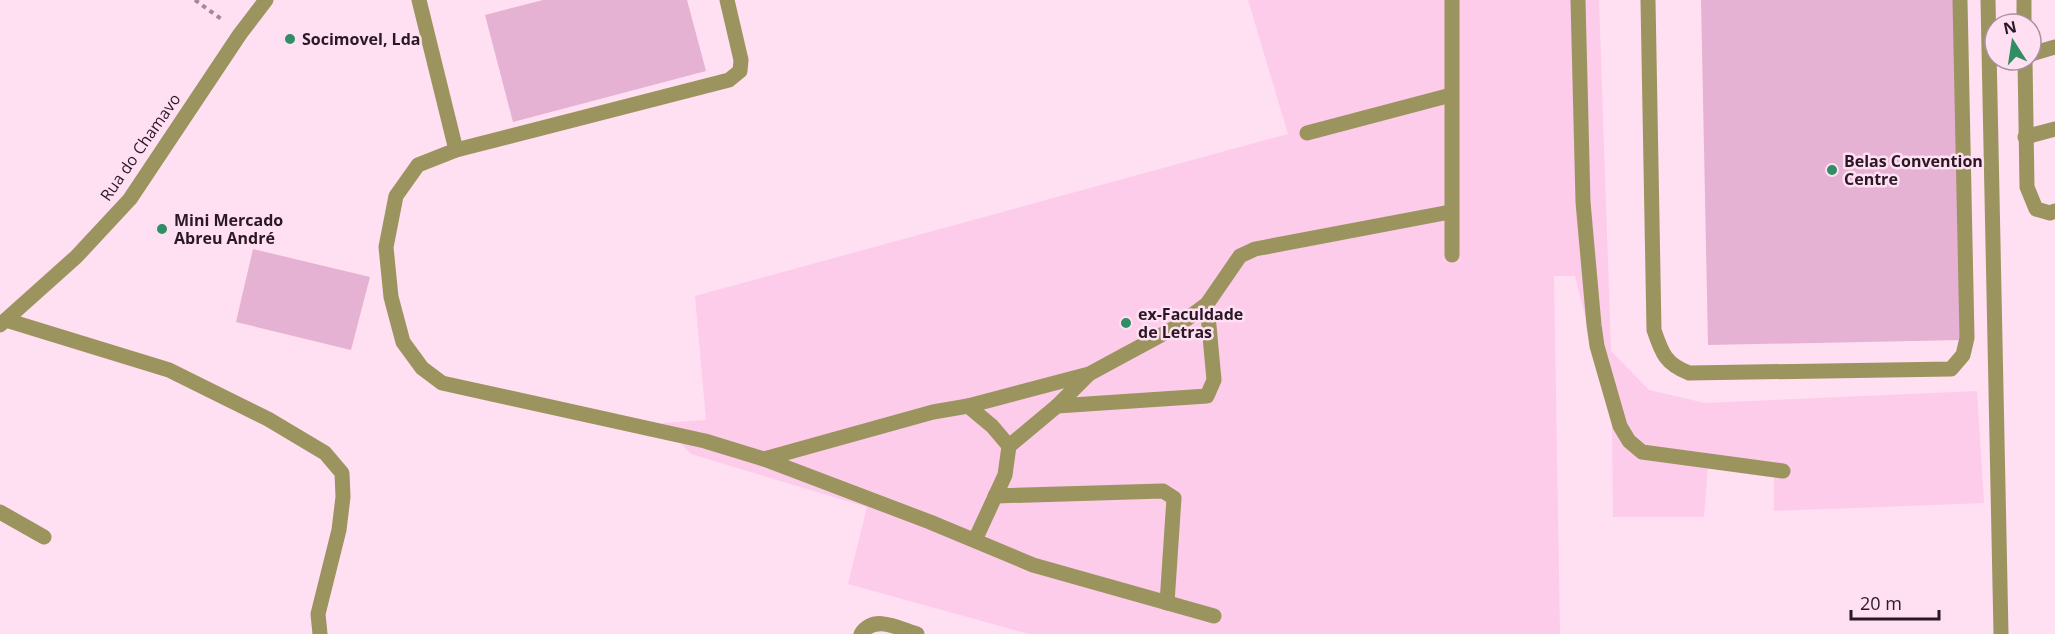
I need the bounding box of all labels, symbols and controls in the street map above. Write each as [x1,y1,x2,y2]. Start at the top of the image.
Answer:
north arrow [1983,12,2043,72]
text: N [2001,15,2019,39]
place label: Socimovel, Lda [302,28,420,50]
marker: Socimovel, Lda [283,32,297,46]
street label: Rua do Chamavo [95,89,185,205]
place label: Belas Convention Centre [1844,150,1983,190]
marker: Belas Convention Centre [1825,163,1839,177]
place label: Mini Mercado Abreu André [174,209,283,249]
marker: Mini Mercado Abreu André [155,222,169,236]
place label: ex-Faculdade de Letras [1138,303,1243,343]
marker: ex-Faculdade de Letras [1119,316,1133,330]
scale bar [1851,583,1940,621]
text: 20 m [1860,591,1902,615]

